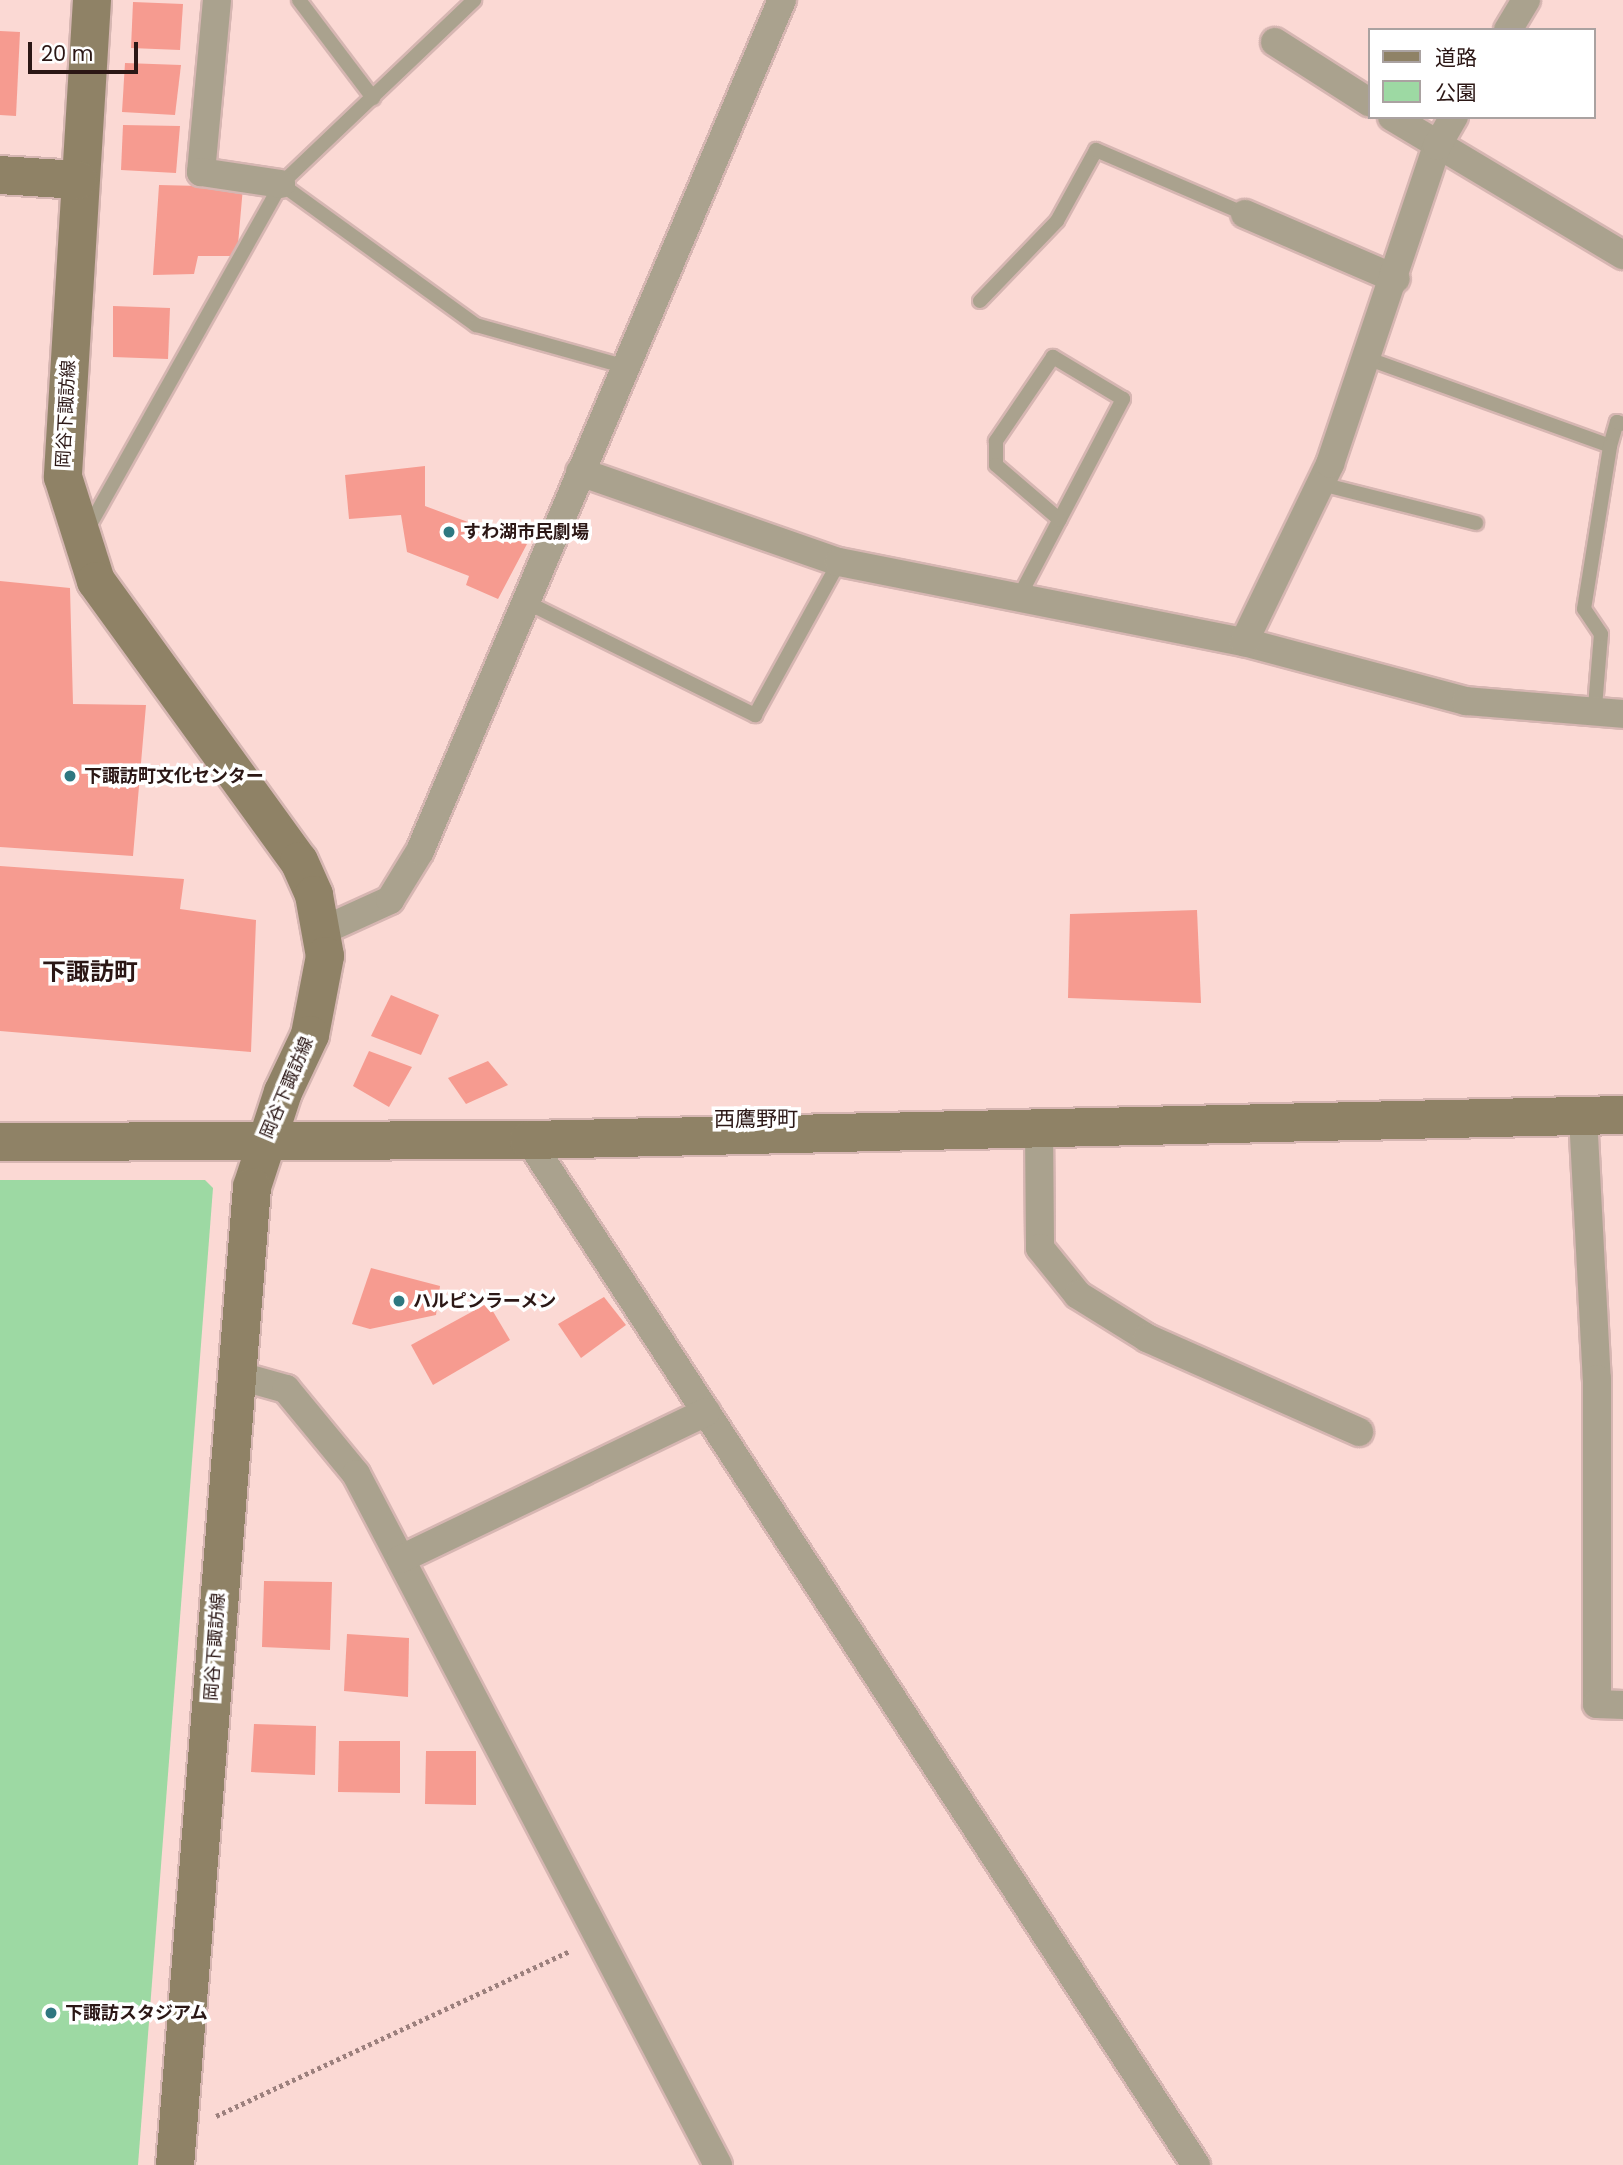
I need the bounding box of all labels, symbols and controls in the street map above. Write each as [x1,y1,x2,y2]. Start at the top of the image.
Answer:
scale bar [32,28,142,72]
legend [1368,28,1595,119]
text: 20 m [41,39,94,68]
text: 道路 [1435,43,1477,72]
text: 公園 [1435,78,1477,107]
street label: 岡谷下諏訪線 [52,360,80,468]
place label: すわ湖市民劇場 [463,521,589,543]
marker: すわ湖市民劇場 [441,524,457,540]
place label: 下諏訪町文化センター [84,765,264,787]
marker: 下諏訪町文化センター [62,768,78,784]
district label: 下諏訪町 [42,958,138,986]
street label: 岡谷下諏訪線 [256,1034,318,1142]
district label: 西鷹野町 [714,1106,798,1132]
place label: ハルピンラーメン [413,1290,557,1312]
marker: ハルピンラーメン [391,1293,407,1309]
street label: 岡谷下諏訪線 [200,1592,230,1702]
place label: 下諏訪スタジアム [65,2002,209,2024]
marker: 下諏訪スタジアム [43,2005,59,2021]

